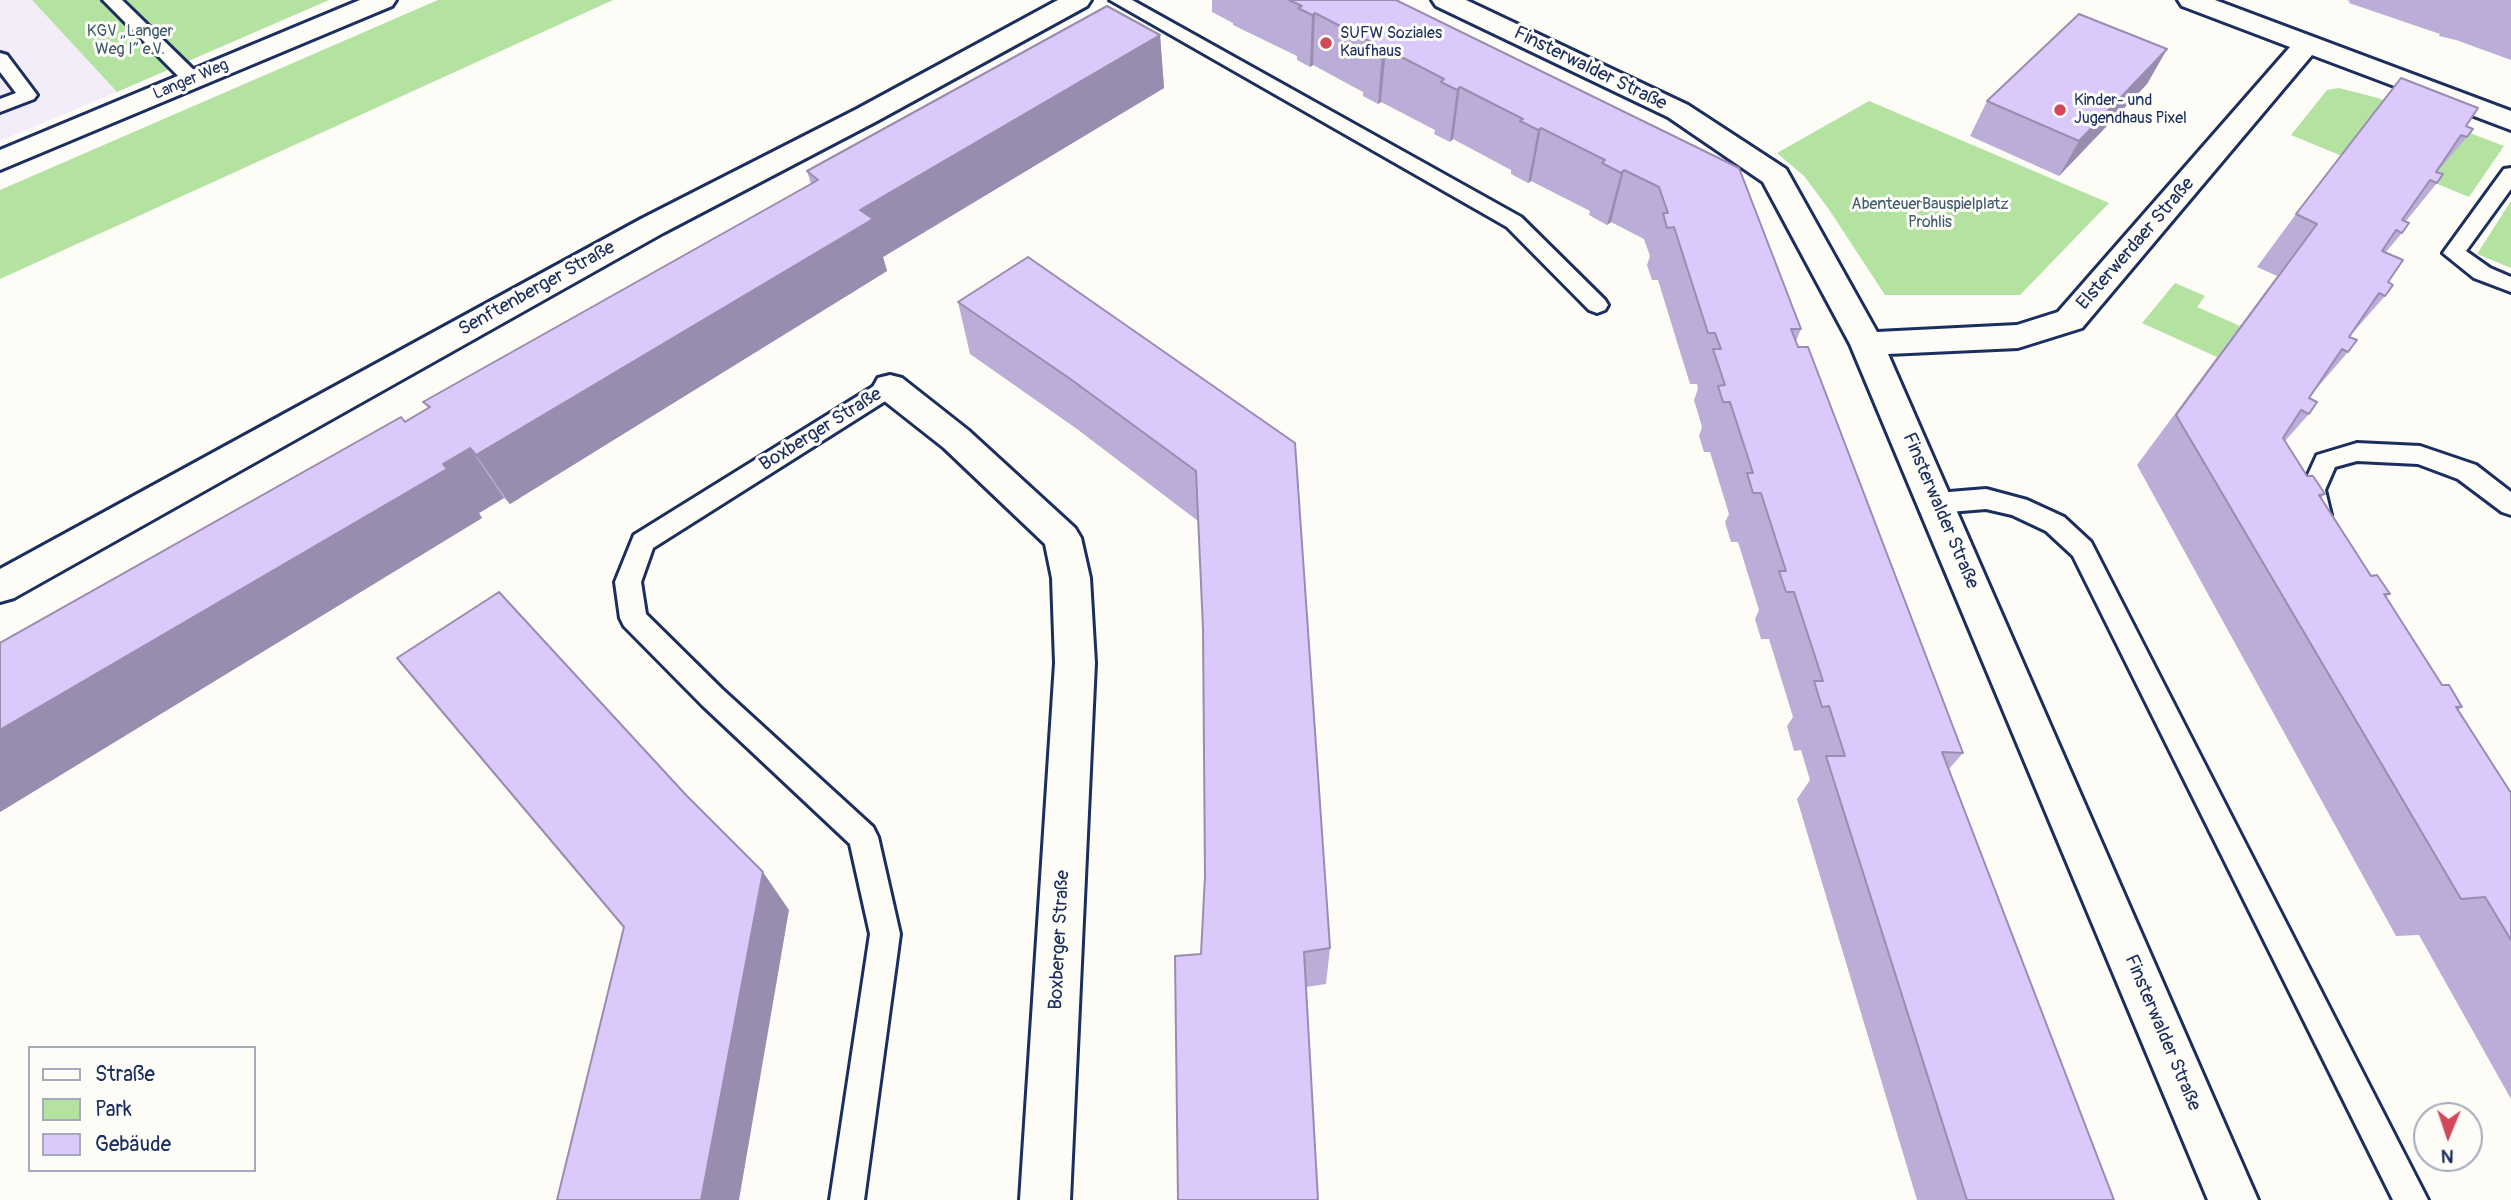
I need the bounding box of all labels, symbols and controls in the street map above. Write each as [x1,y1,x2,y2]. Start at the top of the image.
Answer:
park label: KGV „Langer Weg I“ e.V. [87,22,173,60]
street label: Finsterwalder Straße [1510,22,1670,116]
place label: SUFW Soziales Kaufhaus [1340,24,1442,62]
marker: SUFW Soziales Kaufhaus [1318,35,1334,51]
street label: Langer Weg [151,56,231,104]
place label: Kinder- und Jugendhaus Pixel [2074,91,2187,129]
marker: Kinder- und Jugendhaus Pixel [2052,102,2068,118]
street label: Elsterwerdaer Straße [2072,173,2200,315]
park label: AbenteuerBauspielplatz Prohlis [1851,195,2009,233]
street label: Senftenberger Straße [455,237,619,341]
street label: Boxberger Straße [756,383,886,477]
street label: Finsterwalder Straße [1897,430,1983,592]
street label: Boxberger Straße [1045,870,1075,1010]
street label: Finsterwalder Straße [2119,952,2205,1114]
legend [28,1046,256,1172]
text: Straße [95,1061,155,1088]
text: Park [95,1096,132,1123]
north arrow [2413,1102,2483,1172]
text: Gebäude [95,1131,171,1158]
text: N [2441,1144,2454,1168]

